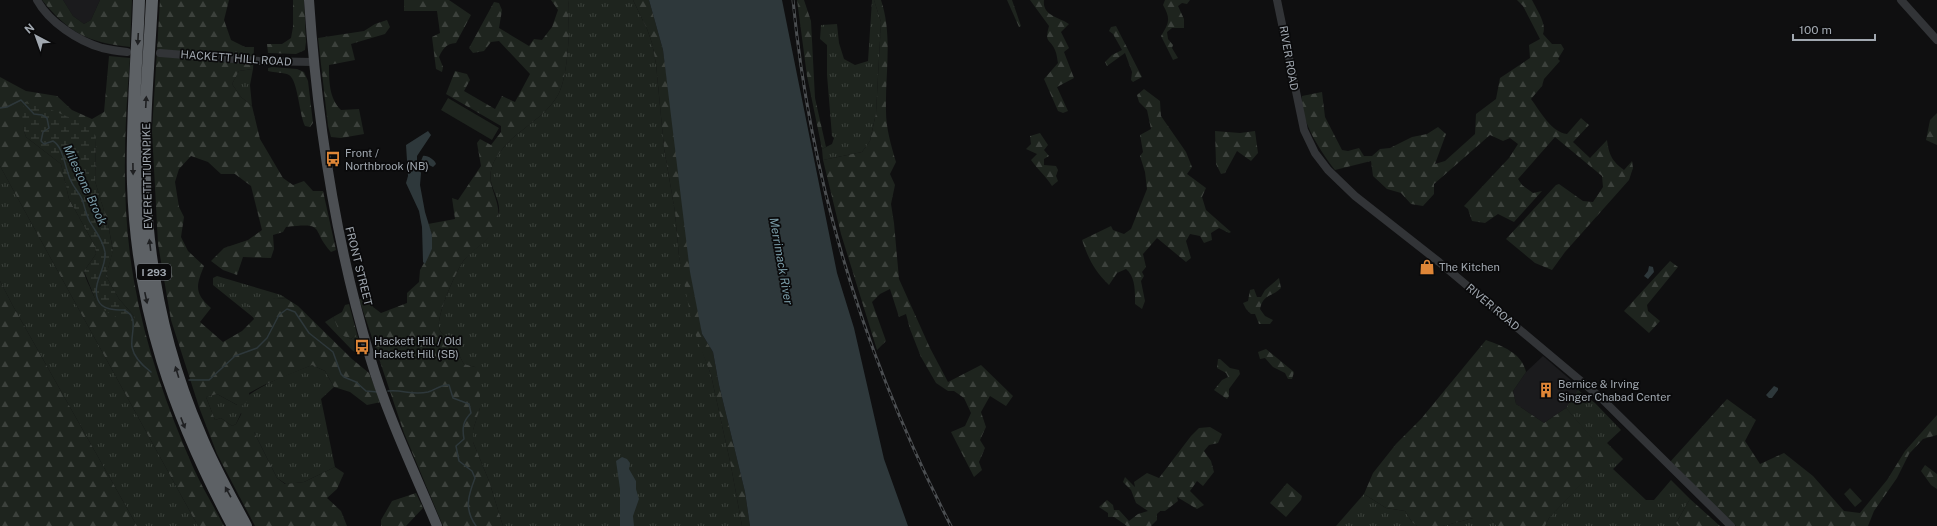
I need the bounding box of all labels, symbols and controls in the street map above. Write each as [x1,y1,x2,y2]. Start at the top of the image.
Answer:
north arrow [16,16,56,56]
scale bar [1793,16,1875,42]
text: N [22,21,37,36]
text: 100 m [1799,23,1832,37]
street label: RIVER ROAD [1277,25,1301,92]
one-way arrow [134,33,141,45]
street label: HACKETT HILL ROAD [180,48,292,68]
one-way arrow [143,96,150,108]
street label: EVERETT TURNPIKE [140,123,154,229]
water label: Milestone Brook [60,142,110,228]
place label: Front / Northbrook (NB) [345,147,429,172]
bus stop icon: Front / Northbrook (NB) [324,150,342,168]
one-way arrow [130,163,136,176]
water label: Merrimack River [766,216,796,306]
street label: FRONT STREET [343,225,375,307]
one-way arrow [147,239,153,251]
shop icon: The Kitchen [1418,258,1436,276]
place label: The Kitchen [1439,261,1500,273]
road number: I 293 [137,264,171,280]
street label: RIVER ROAD [1464,281,1522,333]
one-way arrow [144,292,150,304]
place label: Hackett Hill / Old Hackett Hill (SB) [374,335,462,360]
bus stop icon: Hackett Hill / Old Hackett Hill (SB) [353,338,371,356]
one-way arrow [174,366,180,378]
place label: Bernice & Irving Singer Chabad Center [1558,378,1671,403]
building icon: Bernice & Irving Singer Chabad Center [1537,381,1555,399]
one-way arrow [180,417,186,429]
one-way arrow [224,486,231,498]

